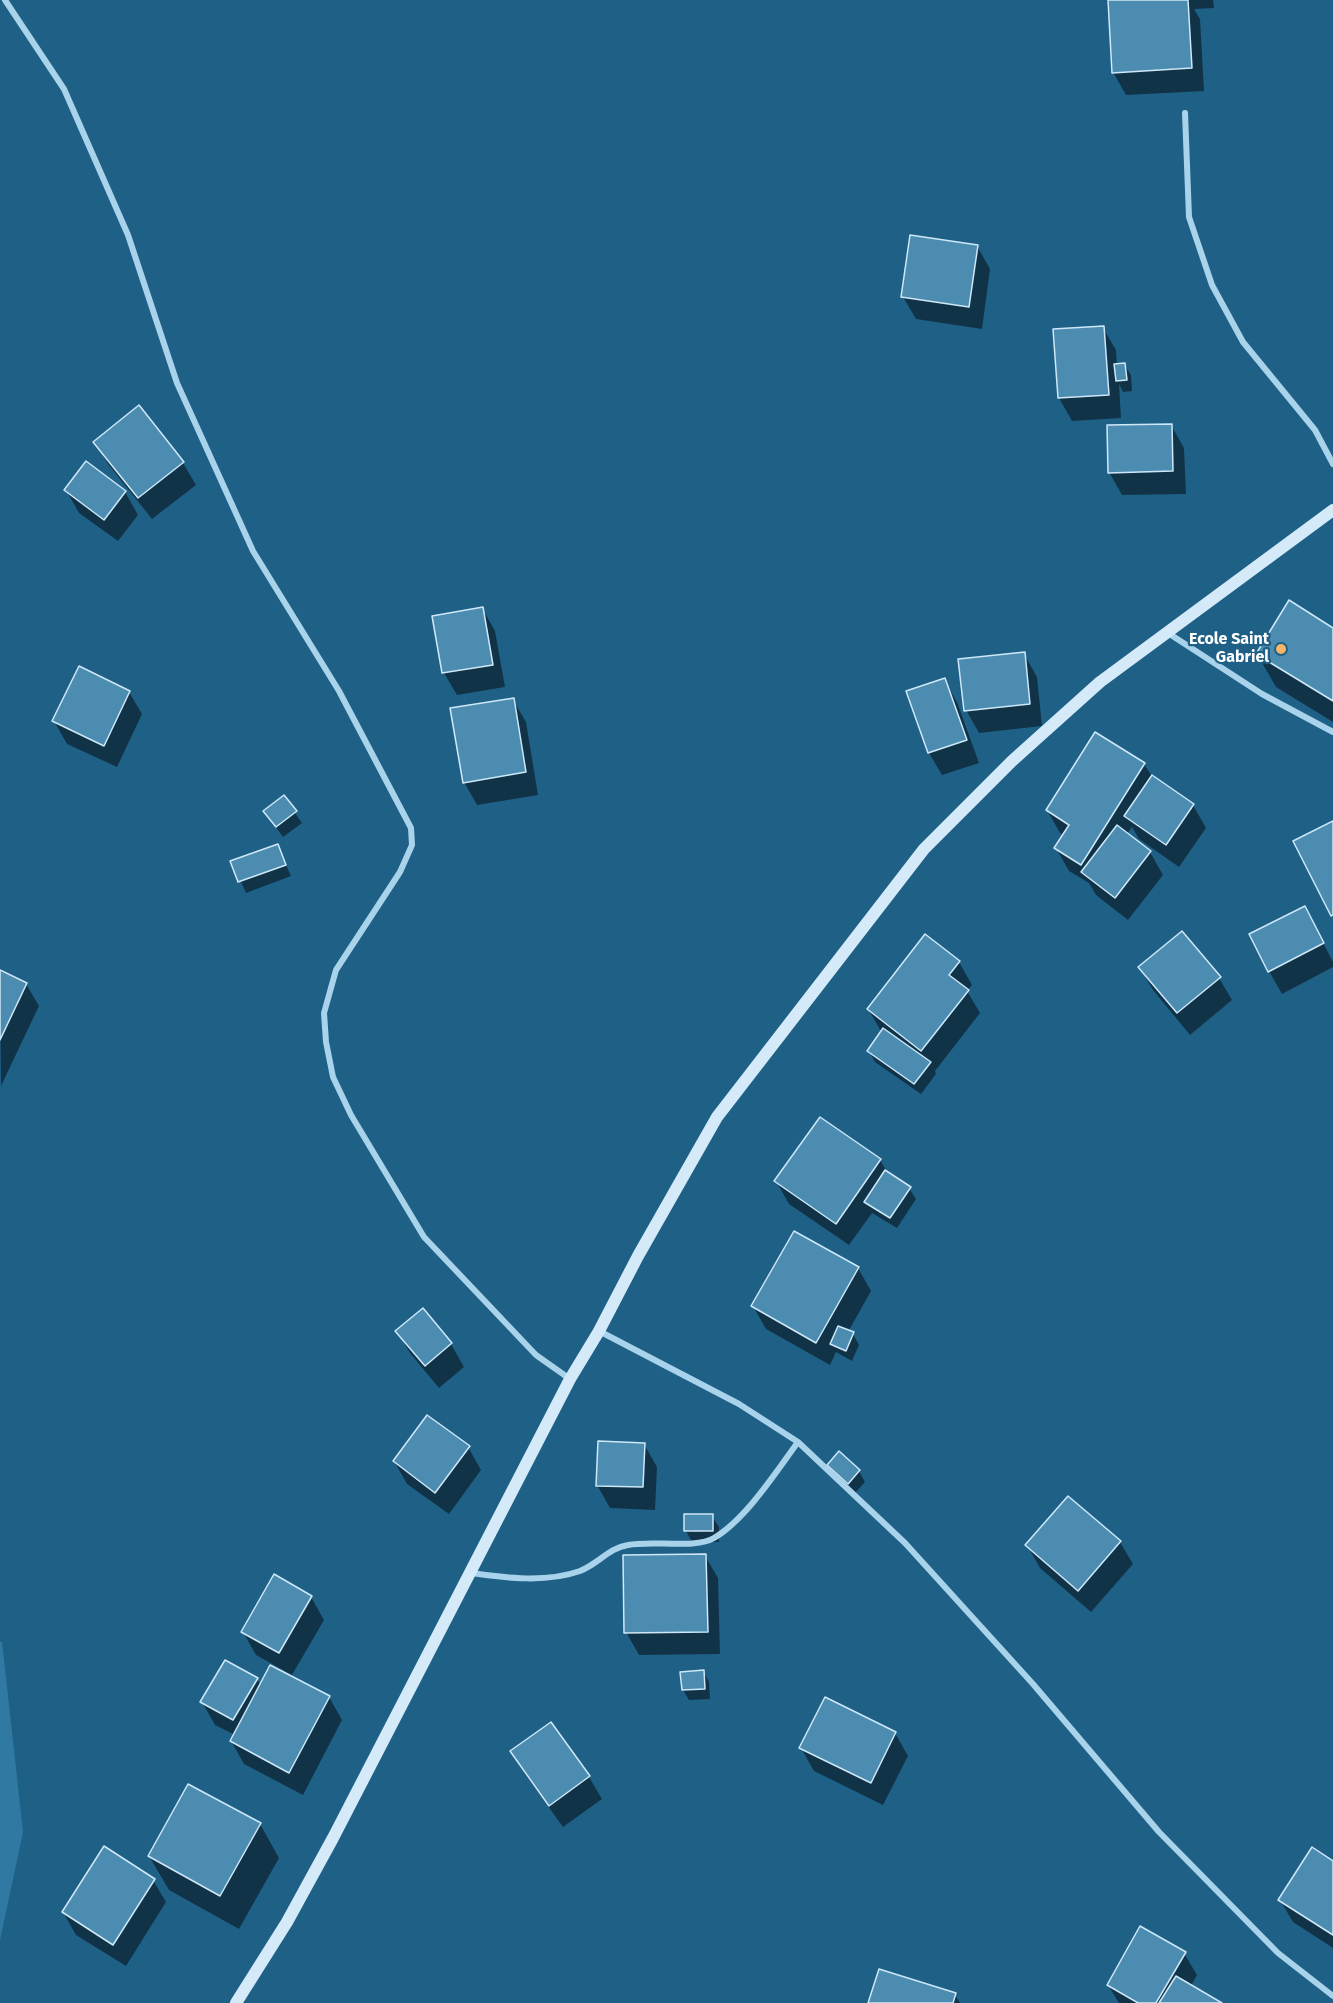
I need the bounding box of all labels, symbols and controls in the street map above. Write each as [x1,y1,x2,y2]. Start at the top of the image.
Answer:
place label: Ecole Saint Gabriel [1189,630,1269,668]
marker: Ecole Saint Gabriel [1274,642,1288,656]

